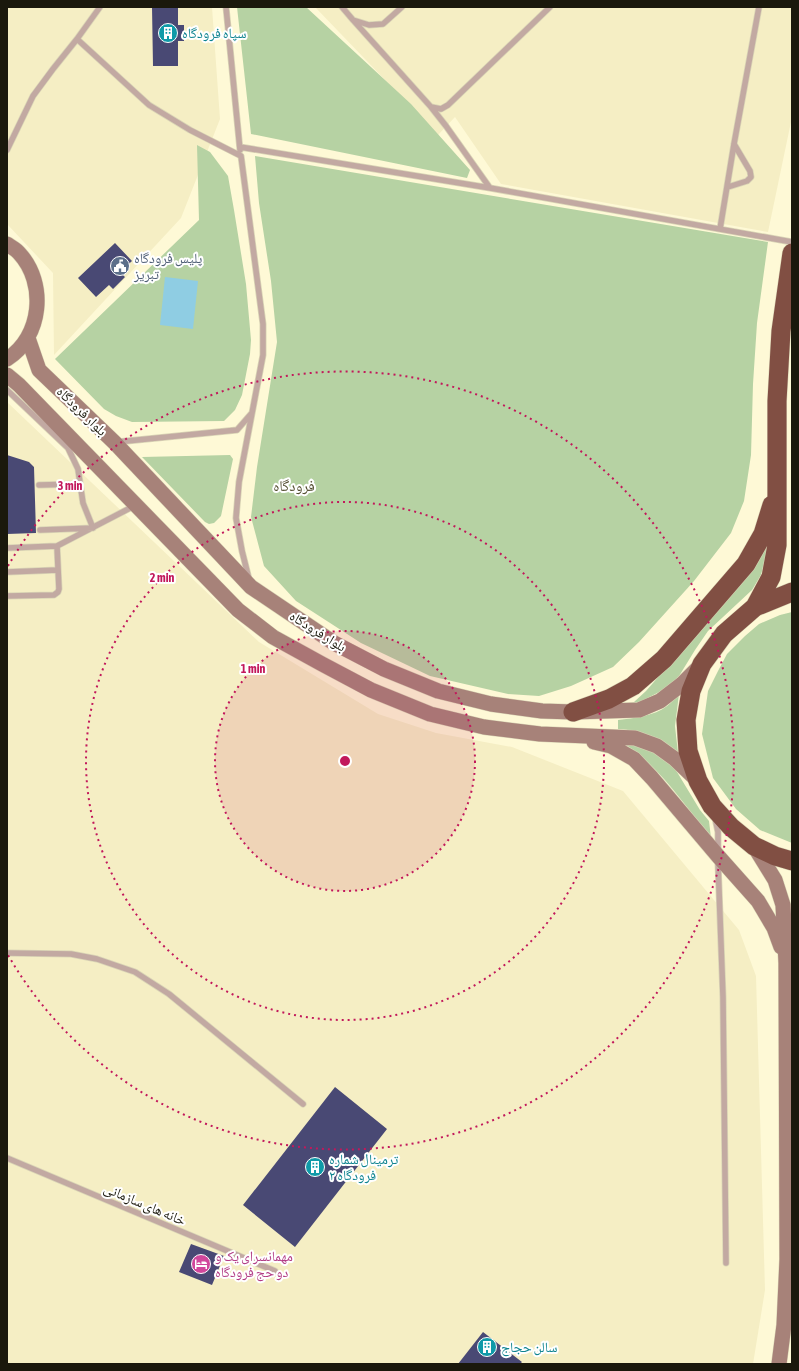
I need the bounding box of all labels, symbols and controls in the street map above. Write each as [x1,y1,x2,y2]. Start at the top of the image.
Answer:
building icon: سپاه فرودگاه [157,22,179,44]
place label: سپاه فرودگاه [182,25,246,42]
place label: پلیس فرودگاه تبریز [133,250,203,283]
public building icon: پلیس فرودگاه تبریز [109,255,131,277]
street label: بلوار فرودگاه [53,383,110,440]
district label: فرودگاه [273,477,315,495]
text: 3 min [58,479,82,493]
text: 2 min [150,571,174,585]
street label: بلوار فرودگاه [286,607,349,656]
text: 1 min [241,662,265,676]
centre of rings [338,754,352,768]
place label: ترمينال شماره ۲ فرودگاه [329,1151,399,1184]
building icon: ترمينال شماره ۲ فرودگاه [304,1156,326,1178]
street label: خانه های سازمانی [101,1180,188,1229]
place label: مهمانسرای یک و دو حج فرودگاه [215,1248,293,1282]
hotel icon: مهمانسرای یک و دو حج فرودگاه [190,1253,212,1275]
building icon: سالن حجاج [476,1336,498,1358]
place label: سالن حجاج [501,1339,558,1357]

